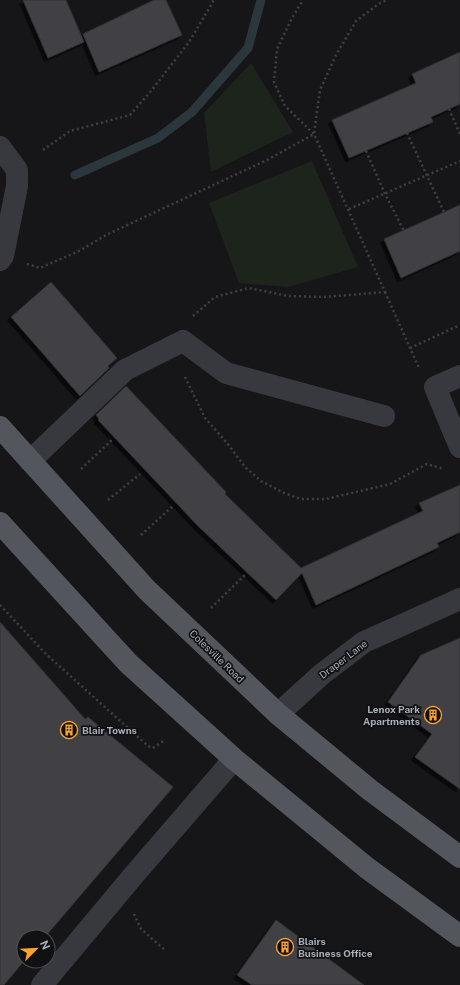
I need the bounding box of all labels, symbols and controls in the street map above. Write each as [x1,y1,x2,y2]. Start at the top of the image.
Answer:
street label: Colesville Road [187,627,247,685]
street label: Draper Lane [317,637,370,681]
place label: Lenox Park Apartments [363,703,420,727]
building icon: Lenox Park Apartments [423,705,443,725]
building icon: Blair Towns [59,720,79,740]
place label: Blair Towns [82,724,137,736]
north arrow [16,929,56,969]
place label: Blairs Business Office [298,935,373,959]
building icon: Blairs Business Office [275,937,295,957]
text: N [38,939,52,951]

